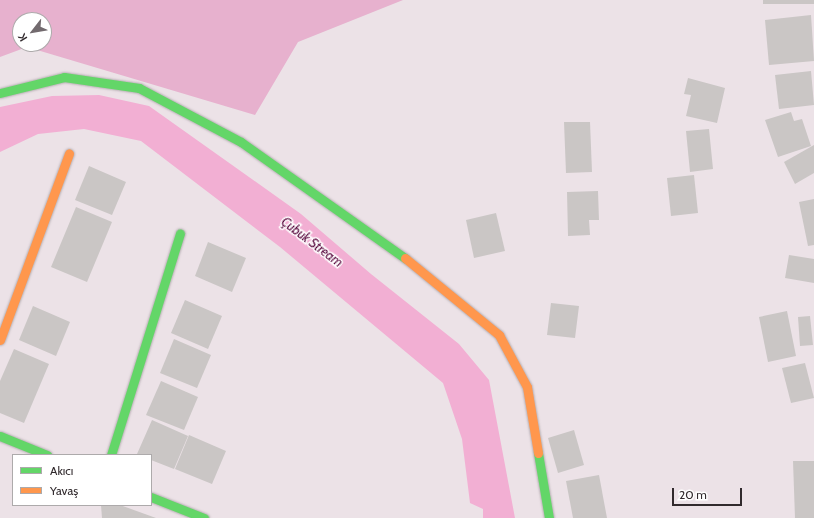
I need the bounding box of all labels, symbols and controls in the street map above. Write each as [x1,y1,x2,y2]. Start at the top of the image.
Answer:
north arrow [12,12,52,52]
text: K [15,31,30,44]
water label: Çubuk Stream [278,214,346,270]
legend [12,454,152,506]
text: Akıcı [50,463,73,478]
scale bar [674,480,744,506]
text: Yavaş [50,483,78,498]
text: 20 m [679,487,707,502]

